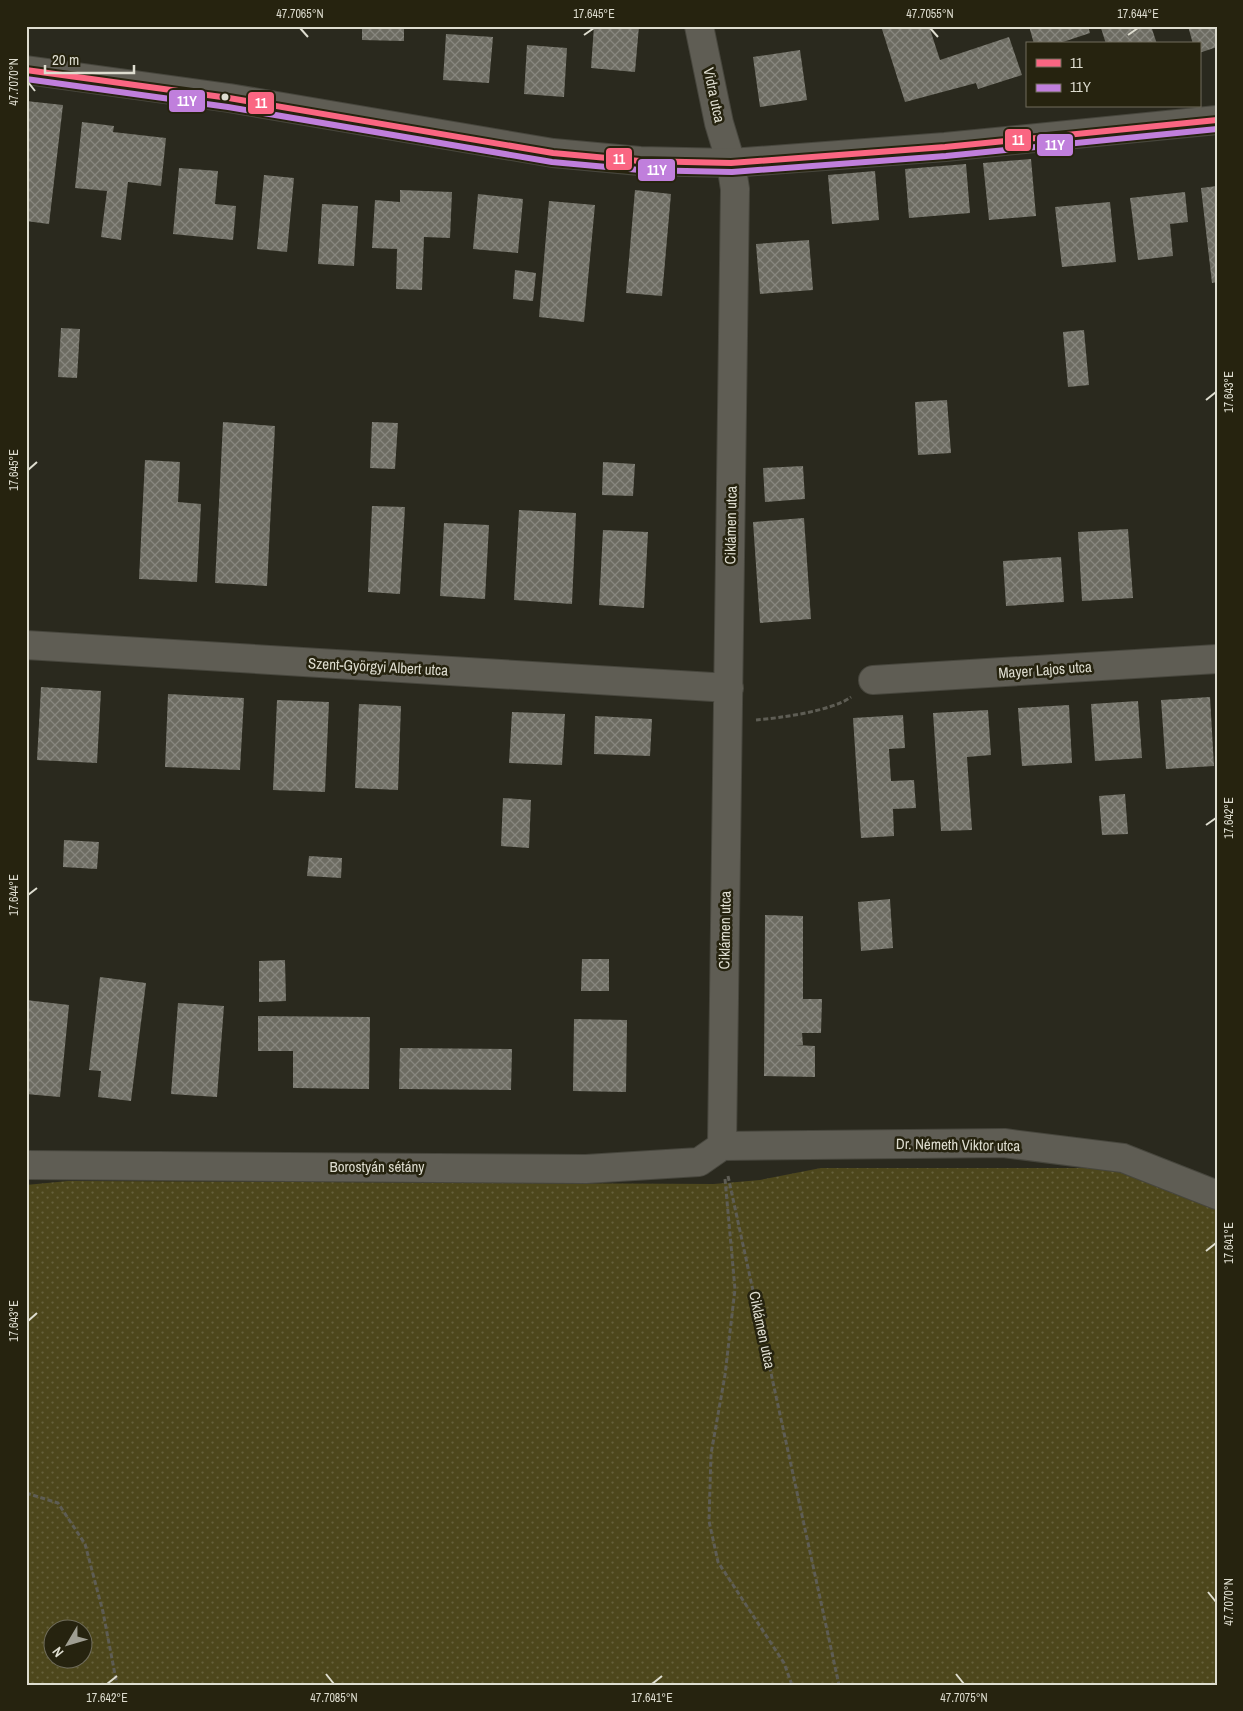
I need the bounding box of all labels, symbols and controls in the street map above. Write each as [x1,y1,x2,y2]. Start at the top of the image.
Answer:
text: 47.7065°N [276,6,324,22]
text: 17.645°E [573,6,615,22]
text: 47.7055°N [906,6,954,22]
text: 17.644°E [1117,6,1159,22]
scale bar [45,42,134,74]
legend [1026,42,1200,108]
text: 20 m [52,49,79,70]
text: 11 [1070,52,1083,73]
text: 47.7070°N [6,58,22,106]
street label: Vidra utca [698,65,731,125]
text: 11Y [1070,76,1092,97]
line badge: 11Y [168,89,206,113]
line badge: 11 [247,91,275,115]
text: 11Y [177,92,197,110]
unlabelled marker [220,92,230,102]
text: 11 [255,94,268,112]
line badge: 11 [1004,128,1032,152]
text: 11 [1012,131,1025,149]
line badge: 11Y [1036,133,1074,157]
text: 11Y [1045,136,1065,154]
line badge: 11 [605,147,633,171]
text: 11 [613,150,626,168]
line badge: 11Y [637,158,676,182]
text: 11Y [647,161,667,179]
text: 17.643°E [1221,371,1237,413]
text: 17.645°E [6,449,22,491]
street label: Ciklámen utca [719,485,742,564]
street label: Szent-Györgyi Albert utca [307,652,449,681]
street label: Mayer Lajos utca [998,656,1093,683]
text: 17.642°E [1221,797,1237,839]
text: 17.644°E [6,874,22,916]
street label: Ciklámen utca [713,890,736,969]
street label: Dr. Németh Viktor utca [896,1133,1020,1156]
street label: Borostyán sétány [329,1156,425,1177]
text: 17.641°E [1221,1222,1237,1264]
street label: Ciklámen utca [744,1289,781,1371]
text: 17.643°E [6,1300,22,1342]
text: 47.7070°N [1221,1578,1237,1626]
north arrow [42,1618,92,1668]
text: N [48,1643,67,1661]
text: 17.642°E [86,1690,128,1706]
text: 47.7085°N [310,1690,358,1706]
text: 17.641°E [631,1690,673,1706]
text: 47.7075°N [940,1690,988,1706]

